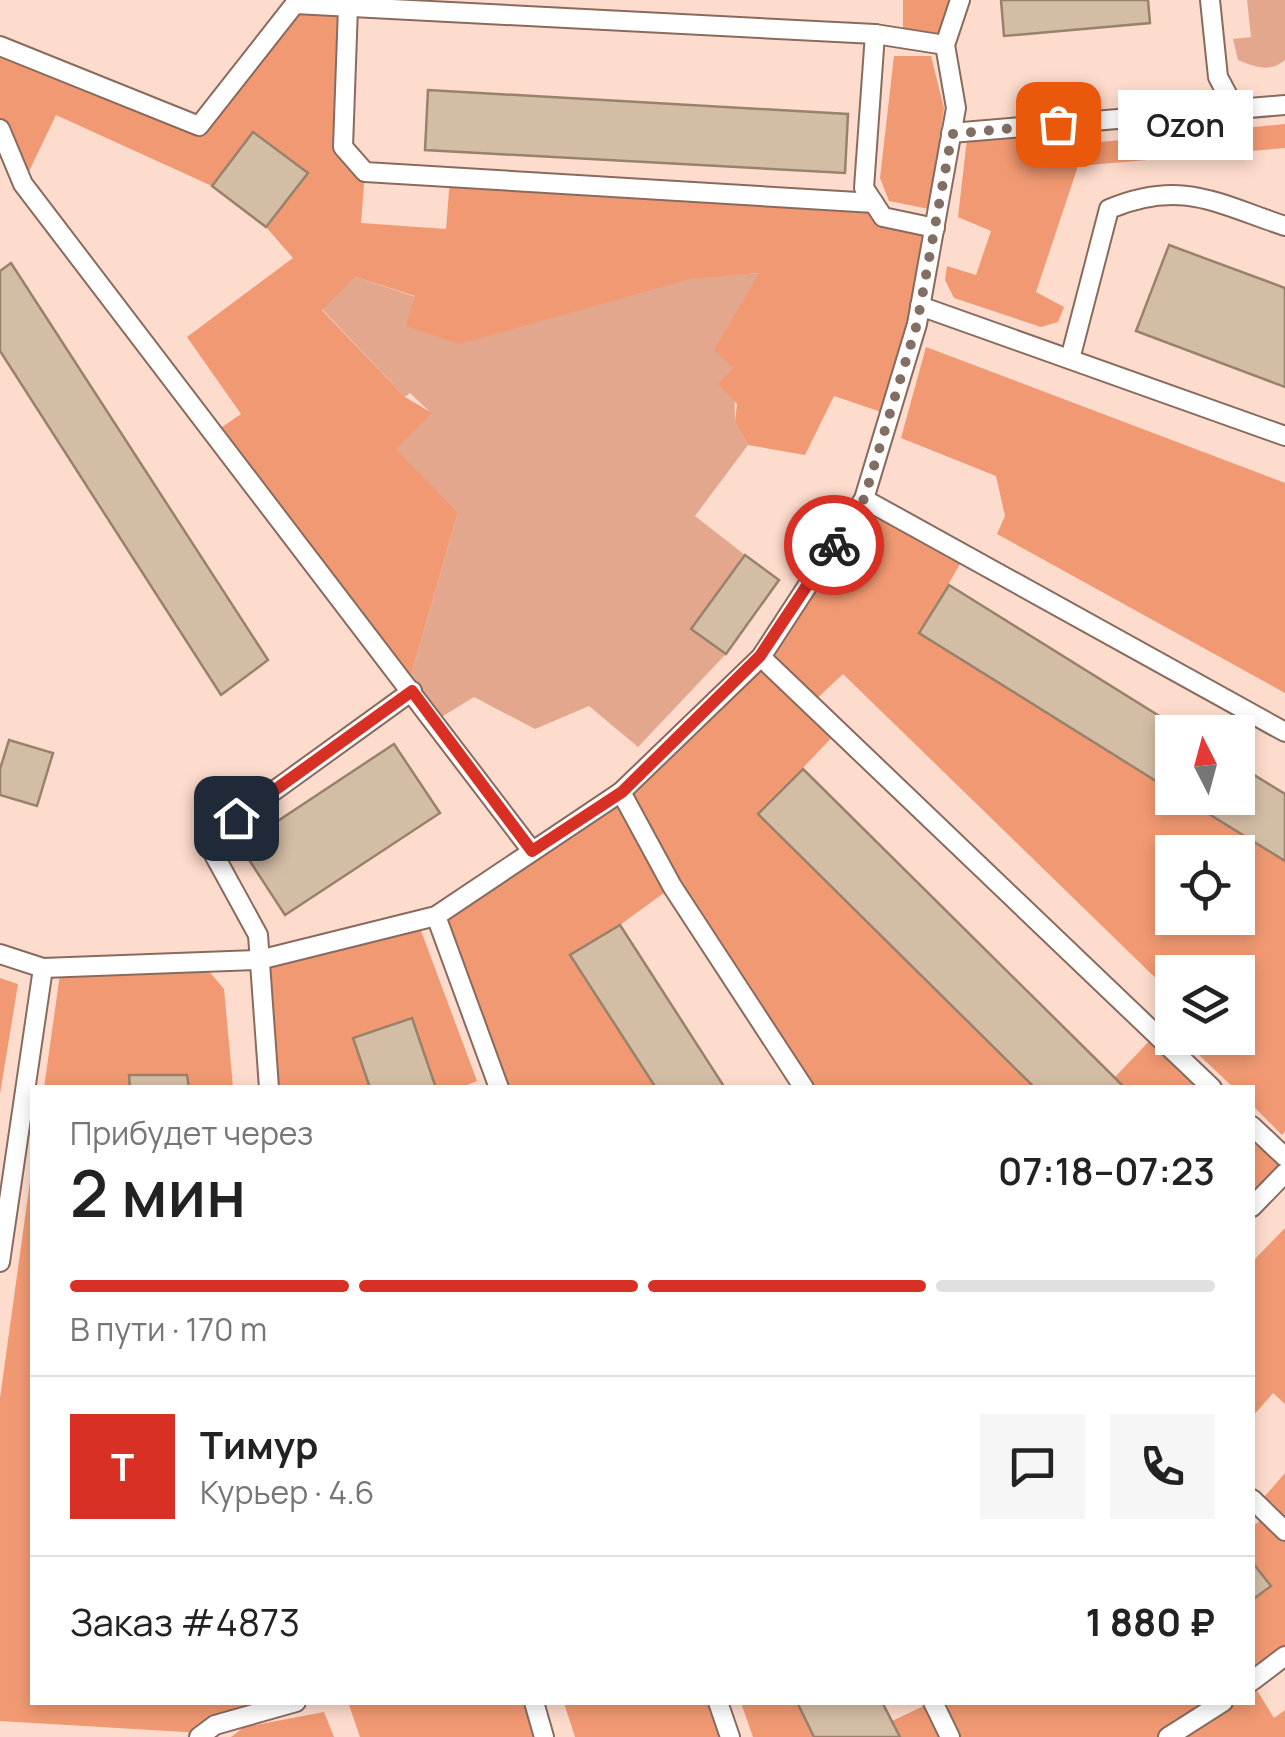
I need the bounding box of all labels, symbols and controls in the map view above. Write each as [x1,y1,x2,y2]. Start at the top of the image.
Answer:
pin [1016,82,1101,167]
callout: Ozon [1118,89,1253,159]
icon: bag [1031,97,1086,152]
text: Ozon [1146,103,1225,147]
courier [784,495,884,595]
icon: bike [807,518,862,573]
north arrow [1155,715,1255,815]
map controls [1155,715,1255,1055]
pin [194,776,279,861]
icon: home [209,791,264,846]
button: locate [1155,835,1255,935]
button: layers [1155,955,1255,1055]
text: Прибудет через [70,1111,313,1155]
text: 07:18–07:23 [998,1144,1215,1196]
text: 2 мин [70,1148,246,1237]
text: В пути · 170 m [70,1307,267,1351]
button: chat [980,1414,1085,1519]
button: phone [1110,1414,1215,1519]
text: Тимур [200,1418,318,1470]
text: Т [111,1440,134,1492]
text: Курьер · 4.6 [200,1470,374,1514]
text: Заказ #4873 [70,1595,300,1647]
text: 1 880 ₽ [1086,1595,1215,1647]

